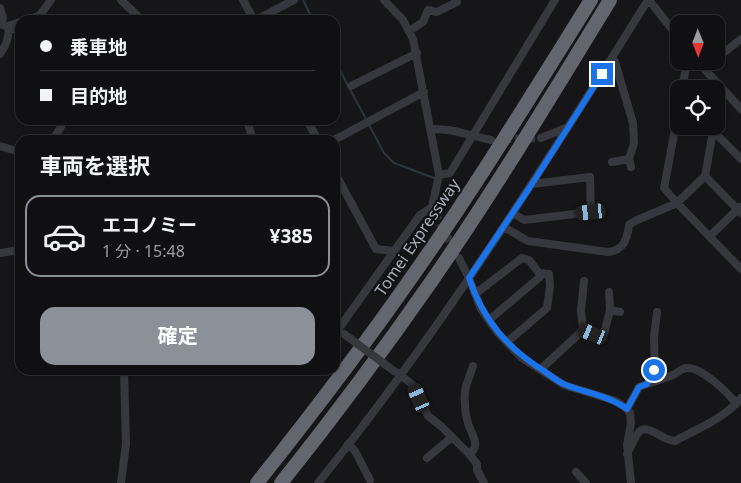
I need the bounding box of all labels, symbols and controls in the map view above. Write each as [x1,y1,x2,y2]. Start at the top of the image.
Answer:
north arrow [670,15,725,70]
map controls [670,15,725,135]
text: 乗車地 [70,34,127,60]
route end [591,63,613,85]
button: locate [670,80,725,135]
text: 目的地 [70,83,127,109]
text: 車両を選択 [40,150,150,180]
street label: Tomei Expressway [369,173,465,300]
car [575,203,606,221]
text: エコノミー [102,212,197,238]
icon: car [42,214,87,259]
text: ¥385 [270,223,313,249]
text: 1 分 · 15:48 [102,240,185,262]
button: 確定 [40,307,315,365]
car [576,321,609,347]
route start [643,359,665,381]
car [406,381,431,415]

